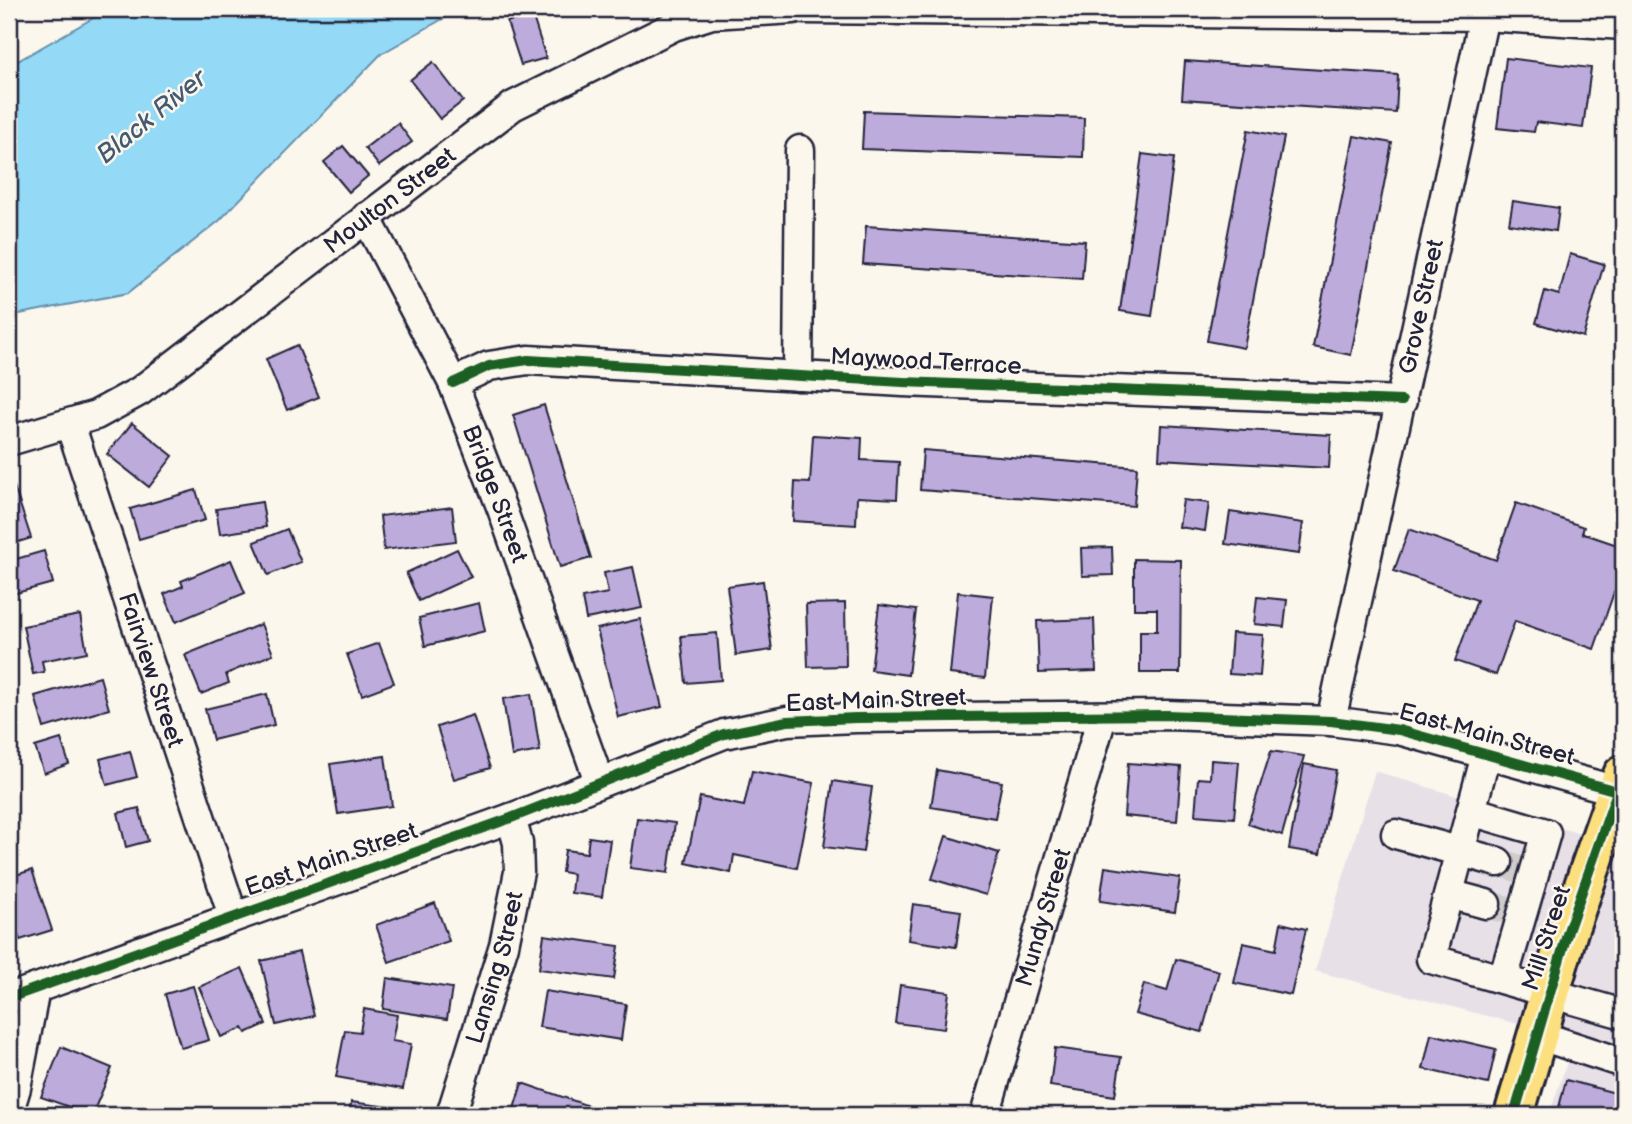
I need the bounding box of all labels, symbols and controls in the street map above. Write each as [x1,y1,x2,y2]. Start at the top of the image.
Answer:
water label: Black River [91,63,214,171]
street label: Moulton Street [318,141,462,260]
street label: Grove Street [1393,236,1450,377]
street label: Maywood Terrace [830,342,1022,381]
street label: Bridge Street [456,421,534,567]
street label: Fairview Street [112,589,190,752]
street label: East Main Street [785,683,967,718]
street label: East Main Street [1396,697,1578,772]
street label: East Main Street [241,816,422,903]
street label: Mundy Street [1010,844,1078,990]
street label: Mill Street [1516,881,1577,994]
street label: Lansing Street [460,888,530,1047]

